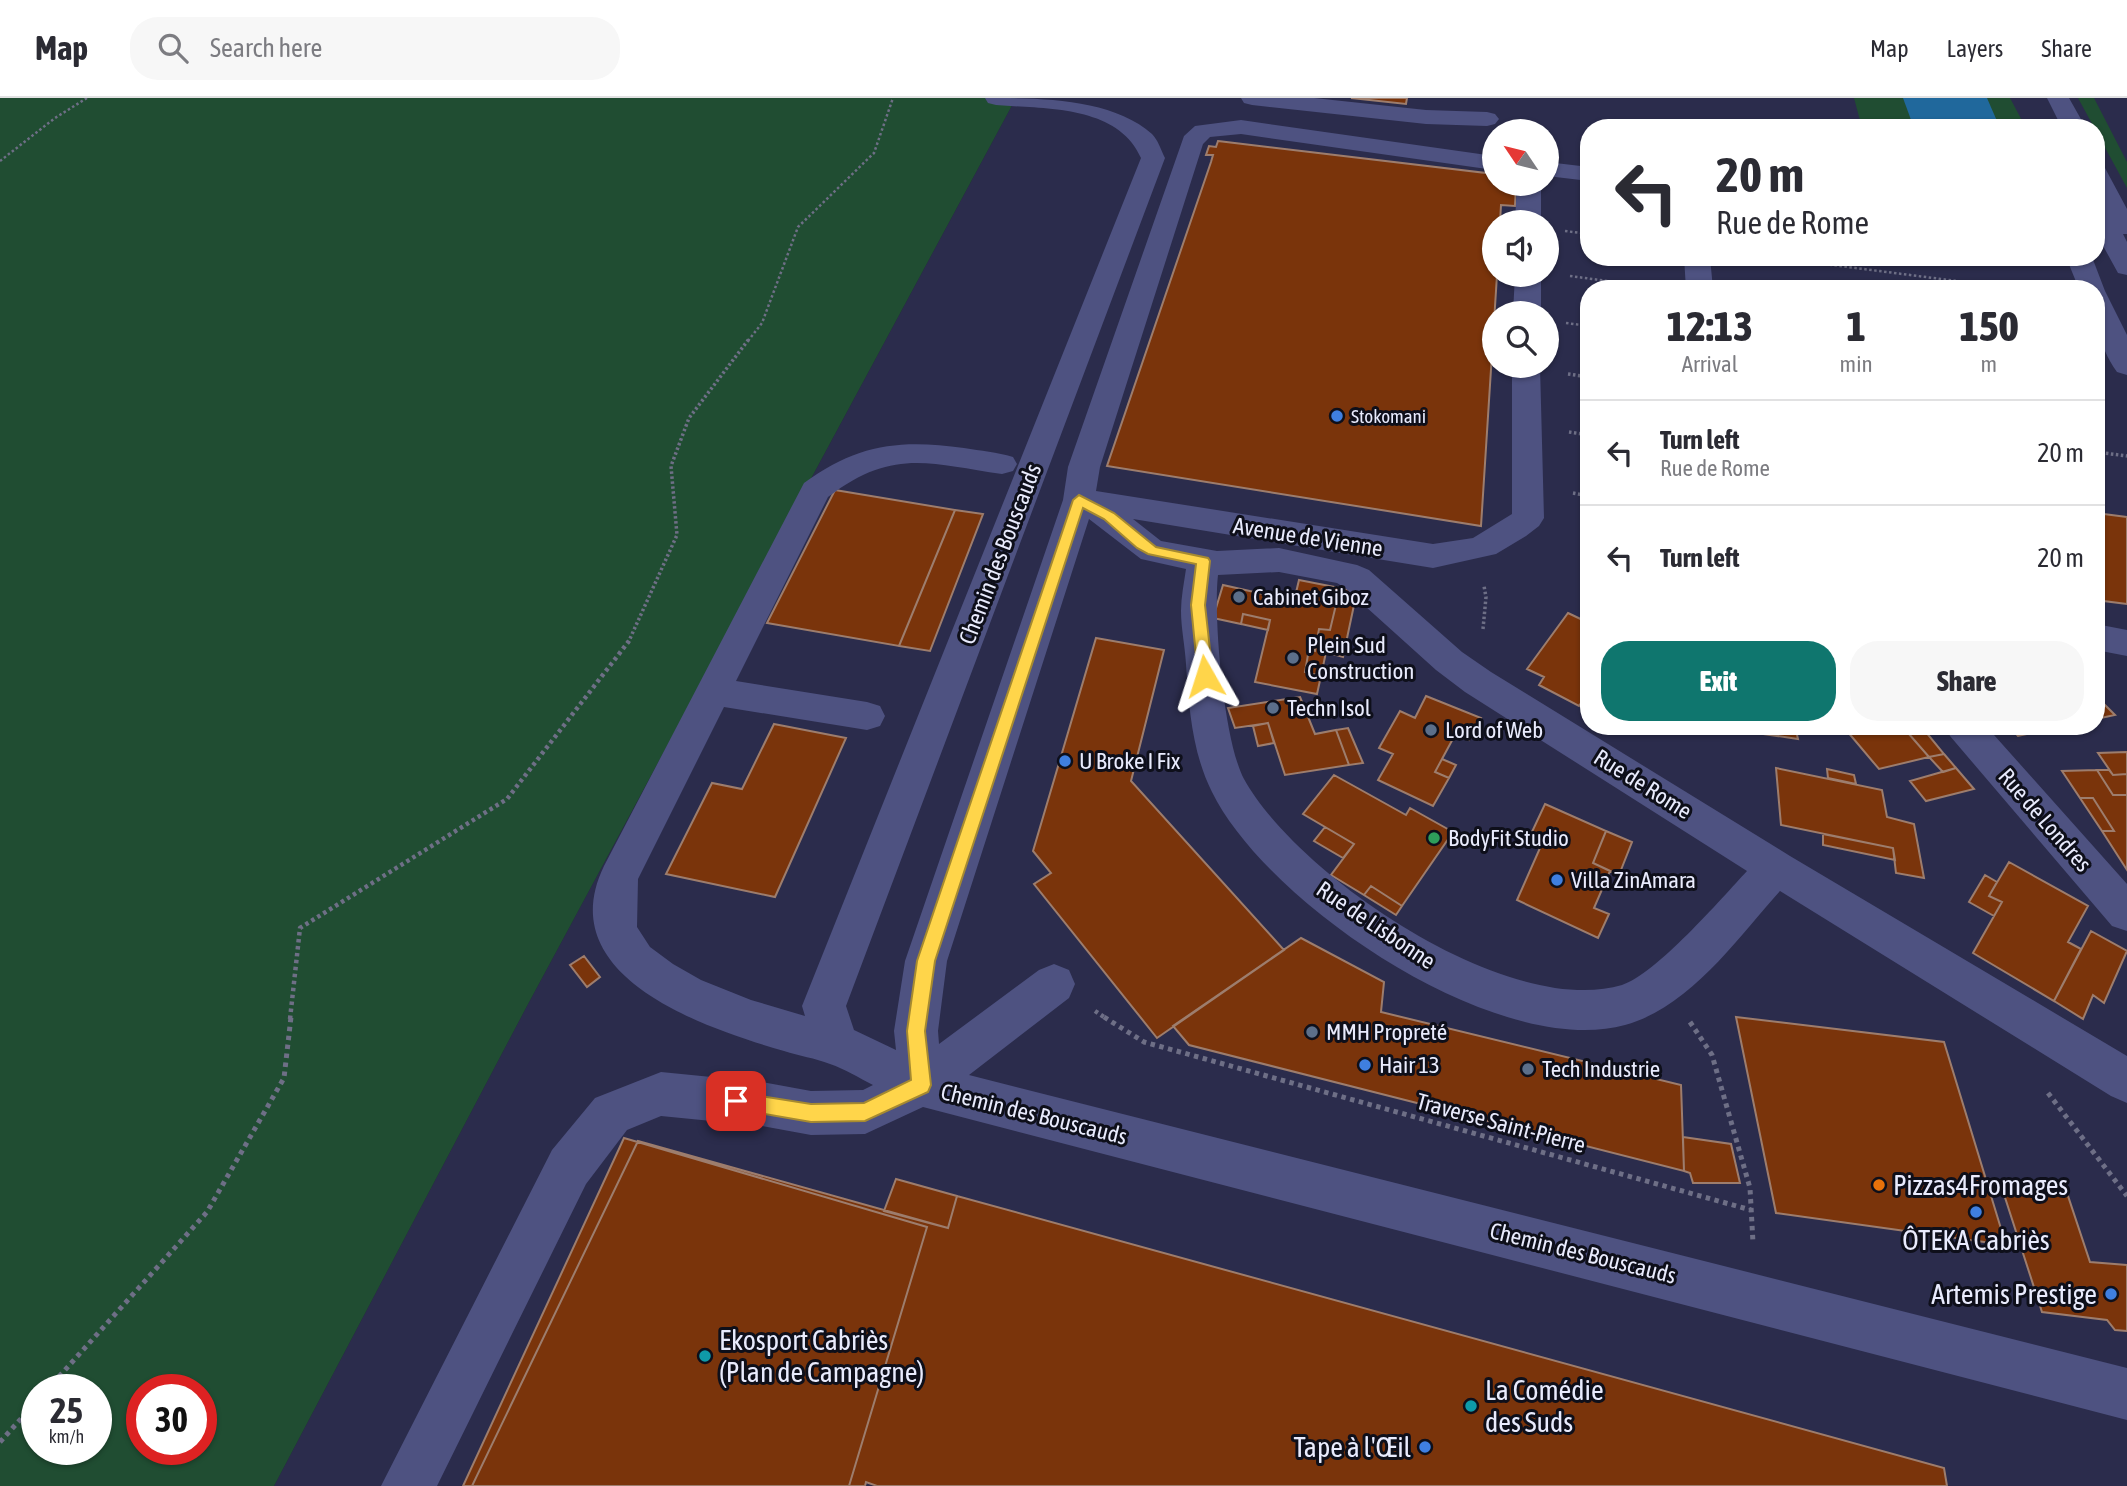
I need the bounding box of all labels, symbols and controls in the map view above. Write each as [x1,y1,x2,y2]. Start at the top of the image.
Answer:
search box [130,17,620,80]
text: Map [35,29,88,67]
icon: search [154,29,192,67]
text: Search here [210,33,322,63]
text: Map [1870,35,1909,62]
text: Layers [1947,35,2003,62]
text: Share [2041,35,2092,62]
north arrow [1482,119,1559,196]
map controls [1482,119,1559,378]
text: 20 m [1716,146,1804,202]
icon: left [1601,147,1692,238]
text: Rue de Rome [1716,204,1869,241]
button: sound [1482,210,1559,287]
button: search [1482,301,1559,378]
text: 12:13 [1667,302,1753,350]
text: 1 [1846,302,1866,350]
text: 150 [1959,302,2018,350]
text: Arrival [1682,351,1738,377]
text: min [1840,351,1873,377]
text: m [1981,351,1997,377]
place label: Stokomani [1351,405,1426,427]
marker: Stokomani [1329,408,1345,424]
text: Turn left [1660,425,1740,455]
icon: left [1601,434,1639,472]
text: 20 m [2037,438,2084,468]
text: Rue de Rome [1660,455,1770,481]
street label: Chemin des Bouscauds [954,460,1046,648]
street label: Avenue de Vienne [1231,512,1385,562]
icon: left [1601,539,1639,577]
text: Turn left [1660,543,1740,573]
text: 20 m [2037,543,2084,573]
place label: Cabinet Giboz [1253,584,1369,610]
marker: Cabinet Giboz [1231,589,1247,605]
place label: Plein Sud Construction [1307,632,1414,684]
position arrow [1168,639,1242,713]
button: Exit [1601,641,1836,721]
button: Share [1850,641,2084,721]
marker: Plein Sud Construction [1285,650,1301,666]
place label: Techn Isol [1287,695,1371,721]
marker: Techn Isol [1265,700,1281,716]
place label: Lord of Web [1445,717,1543,743]
marker: Lord of Web [1423,722,1439,738]
street label: Rue de Rome [1589,744,1697,824]
place label: U Broke I Fix [1079,748,1180,774]
marker: U Broke I Fix [1057,753,1073,769]
street label: Rue de Londres [1993,763,2097,877]
place label: BodyFit Studio [1448,825,1569,851]
marker: BodyFit Studio [1426,830,1442,846]
place label: Villa ZinAmara [1571,867,1696,893]
marker: Villa ZinAmara [1549,872,1565,888]
street label: Rue de Lisbonne [1312,876,1440,974]
place label: MMH Propreté [1326,1019,1447,1045]
marker: MMH Propreté [1304,1024,1320,1040]
place label: Hair 13 [1379,1052,1440,1078]
place label: Tech Industrie [1542,1056,1660,1082]
marker: Hair 13 [1357,1057,1373,1073]
marker: Tech Industrie [1520,1061,1536,1077]
pin [706,1071,766,1131]
street label: Chemin des Bouscauds [938,1078,1130,1150]
icon: arrive [717,1082,755,1120]
street label: Traverse Saint-Pierre [1414,1088,1588,1158]
place label: Pizzas4Fromages [1893,1169,2068,1201]
marker: Pizzas4Fromages [1871,1177,1887,1193]
marker: ÔTEKA Cabriès [1968,1204,1984,1220]
street label: Chemin des Bouscauds [1487,1217,1679,1289]
place label: ÔTEKA Cabriès [1902,1224,2050,1256]
place label: Artemis Prestige [1931,1278,2097,1310]
marker: Artemis Prestige [2103,1286,2119,1302]
place label: Ekosport Cabriès (Plan de Campagne) [719,1324,924,1388]
marker: Ekosport Cabriès (Plan de Campagne) [697,1348,713,1364]
speed limit sign: 30 [126,1374,217,1465]
place label: La Comédie des Suds [1485,1374,1604,1438]
text: 25 [50,1390,83,1430]
marker: La Comédie des Suds [1463,1398,1479,1414]
text: km/h [49,1426,84,1447]
place label: Tape à l'Œil [1294,1431,1412,1463]
marker: Tape à l'Œil [1417,1439,1433,1455]

